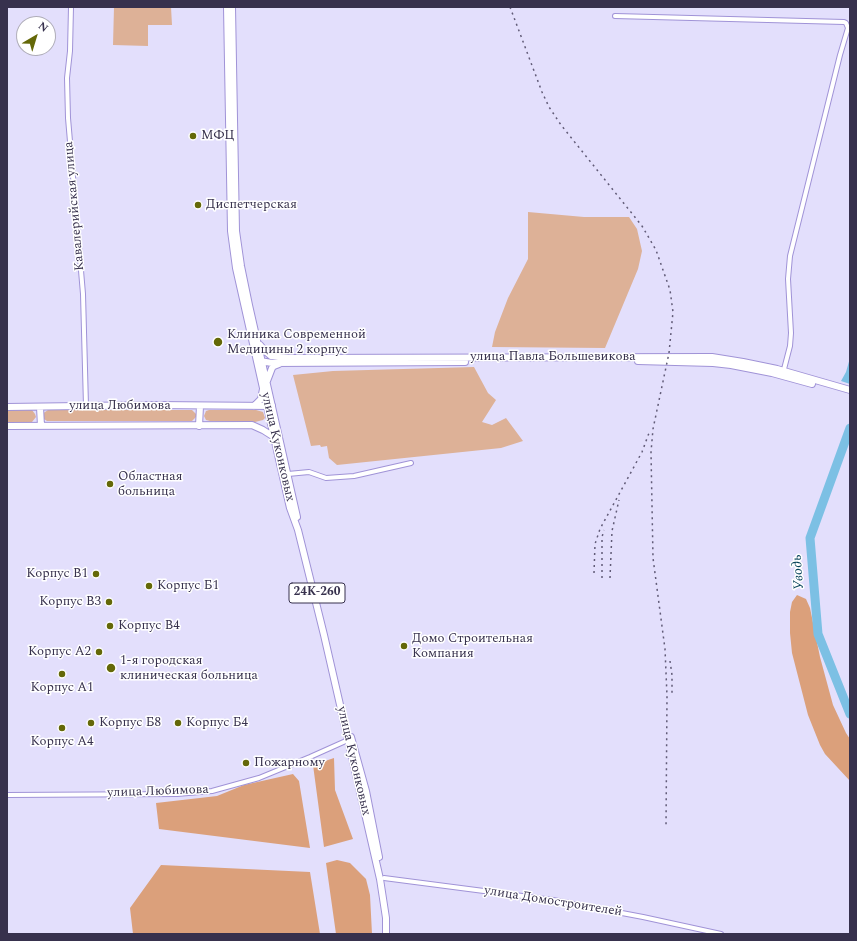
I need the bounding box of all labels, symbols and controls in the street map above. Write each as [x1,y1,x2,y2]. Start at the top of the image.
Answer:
north arrow [16,16,56,56]
text: N [34,17,52,36]
place label: МФЦ [201,128,235,144]
marker: МФЦ [188,131,198,141]
street label: Кавалерийская улица [62,141,88,271]
place label: Диспетчерская [206,197,297,213]
marker: Диспетчерская [193,200,203,210]
place label: Клиника Современной Медицины 2 корпус [227,327,366,358]
marker: Клиника Современной Медицины 2 корпус [212,336,224,348]
street label: улица Павла Большевикова [470,349,636,365]
street label: улица Куконковых [257,391,297,503]
street label: улица Любимова [69,398,171,414]
place label: Областная больница [118,469,182,500]
marker: Областная больница [105,479,115,489]
water label: Уводь [789,554,809,590]
place label: Корпус В1 [26,566,88,582]
marker: Корпус В1 [91,569,101,579]
place label: Корпус Б1 [157,578,219,594]
marker: Корпус Б1 [144,581,154,591]
road number: 24К-260 [289,583,345,603]
place label: Корпус В3 [39,594,101,610]
marker: Корпус В3 [104,597,114,607]
place label: Корпус В4 [118,618,180,634]
marker: Корпус В4 [105,621,115,631]
place label: Домо Строительная Компания [412,631,533,662]
marker: Домо Строительная Компания [399,641,409,651]
place label: Корпус А2 [28,644,91,660]
marker: Корпус А2 [94,647,104,657]
place label: 1-я городская клиническая больница [120,653,258,684]
marker: 1-я городская клиническая больница [105,662,117,674]
marker: Корпус А1 [57,669,67,679]
place label: Корпус А1 [31,680,93,696]
street label: улица Куконковых [333,705,373,817]
place label: Корпус Б8 [99,715,161,731]
place label: Корпус Б4 [186,715,248,731]
marker: Корпус Б8 [86,718,96,728]
marker: Корпус Б4 [173,718,183,728]
marker: Корпус А4 [57,723,67,733]
place label: Корпус А4 [31,734,93,750]
place label: Пожарному [254,755,325,771]
marker: Пожарному [241,758,251,768]
street label: улица Любимова [107,782,209,802]
street label: улица Домостроителей [483,883,623,921]

